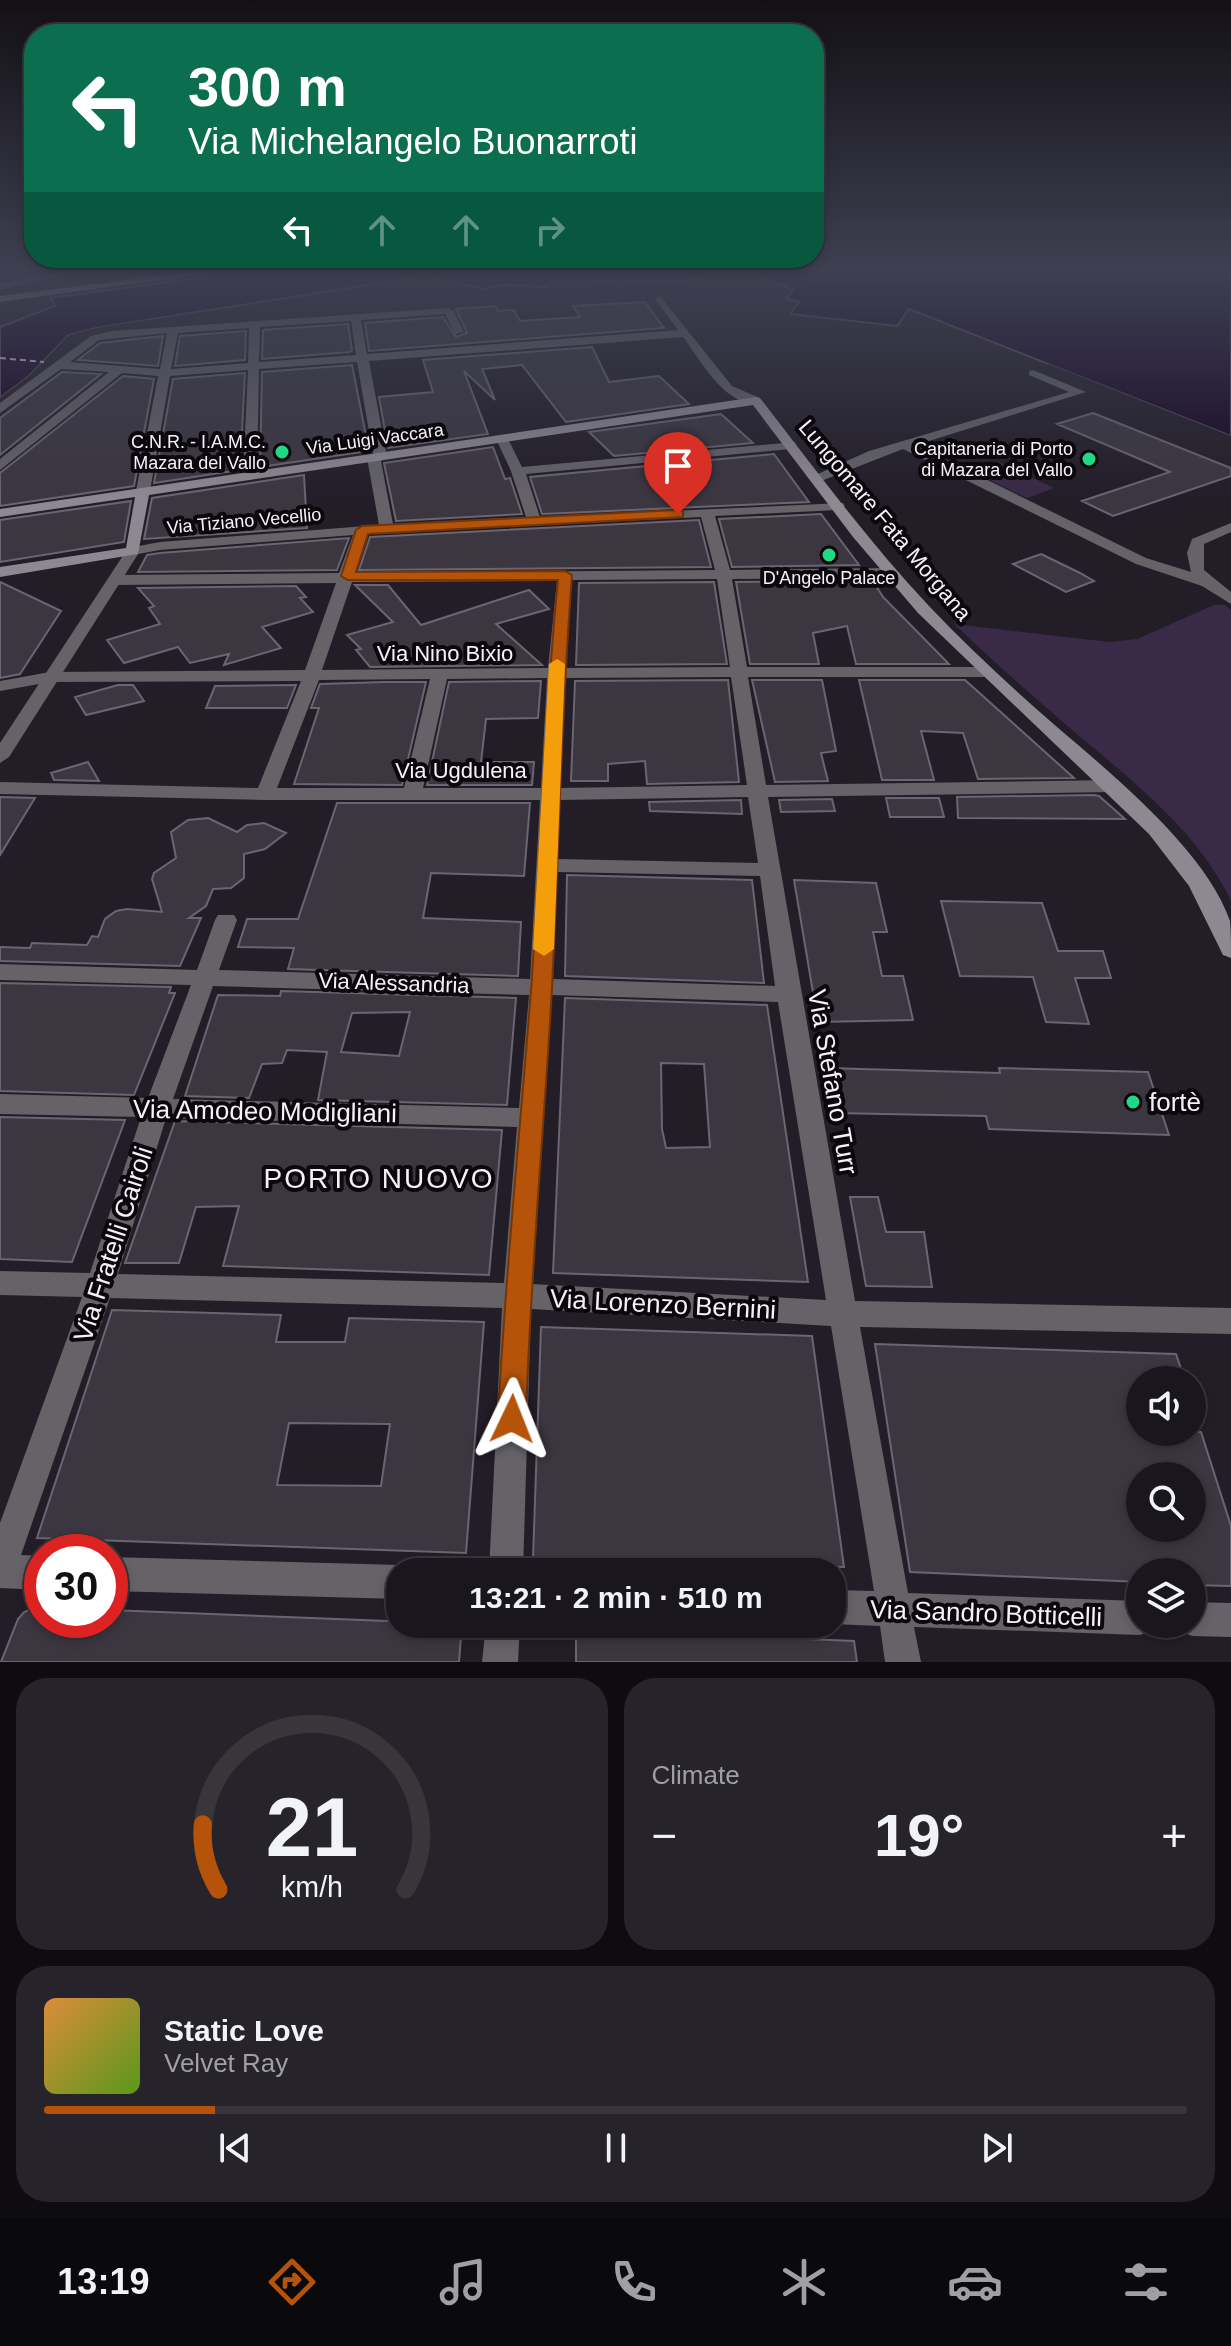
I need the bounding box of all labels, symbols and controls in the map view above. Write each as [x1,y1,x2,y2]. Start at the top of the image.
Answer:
text: 300 m [188,55,347,118]
icon: left [56,56,160,160]
text: Via Michelangelo Buonarroti [188,121,638,162]
icon: left [276,208,320,252]
icon: ahead [360,208,404,252]
icon: ahead [444,208,488,252]
icon: right [528,208,572,252]
street label: Lungomare Fata Morgana [794,415,977,626]
street label: Via Luigi Vaccara [305,419,446,459]
place label: C.N.R. - I.A.M.C. Mazara del Vallo [131,432,266,473]
pin [644,432,712,514]
place label: Capitaneria di Porto di Mazara del Vallo [914,439,1073,480]
marker: C.N.R. - I.A.M.C. Mazara del Vallo [273,443,291,461]
icon: arrive [656,444,700,488]
marker: Capitaneria di Porto di Mazara del Vallo [1080,450,1098,468]
street label: Via Tiziano Vecellio [166,504,322,538]
marker: D'Angelo Palace [820,546,838,564]
place label: D'Angelo Palace [763,568,895,588]
street label: Via Nino Bixio [377,641,513,666]
street label: Via Ugdulena [395,758,528,783]
street label: Via Alessandria [318,968,471,998]
street label: Via Stefano Turr [802,987,864,1177]
place label: fortè [1149,1087,1201,1117]
marker: fortè [1124,1093,1142,1111]
street label: Via Amodeo Modigliani [133,1094,397,1128]
street label: Via Fratelli Cairoli [67,1143,159,1345]
district label: PORTO NUOVO [263,1163,495,1194]
street label: Via Lorenzo Bernini [549,1283,777,1325]
map controls [1126,1366,1206,1638]
button: sound [1126,1366,1206,1446]
position arrow [470,1377,554,1461]
button: search [1126,1462,1206,1542]
speed limit sign: 30 [24,1534,128,1638]
button: layers [1126,1558,1206,1638]
text: 13:21 · 2 min · 510 m [469,1581,763,1614]
street label: Via Sandro Botticelli [869,1594,1103,1632]
text: Climate [652,1760,740,1790]
text: 21 [265,1781,358,1874]
text: 19° [874,1802,965,1869]
text: − [652,1811,677,1860]
text: + [1161,1811,1187,1860]
text: km/h [281,1871,343,1903]
text: Static Love [164,2014,324,2047]
text: Velvet Ray [164,2048,288,2078]
icon: previous [213,2126,257,2170]
icon: pause [594,2126,638,2170]
icon: next [975,2126,1019,2170]
icon: directions [264,2254,320,2310]
icon: music [435,2254,491,2310]
icon: phone [606,2254,662,2310]
icon: climate [776,2254,832,2310]
icon: car [947,2254,1003,2310]
icon: filters [1118,2254,1174,2310]
text: 13:19 [57,2261,149,2302]

